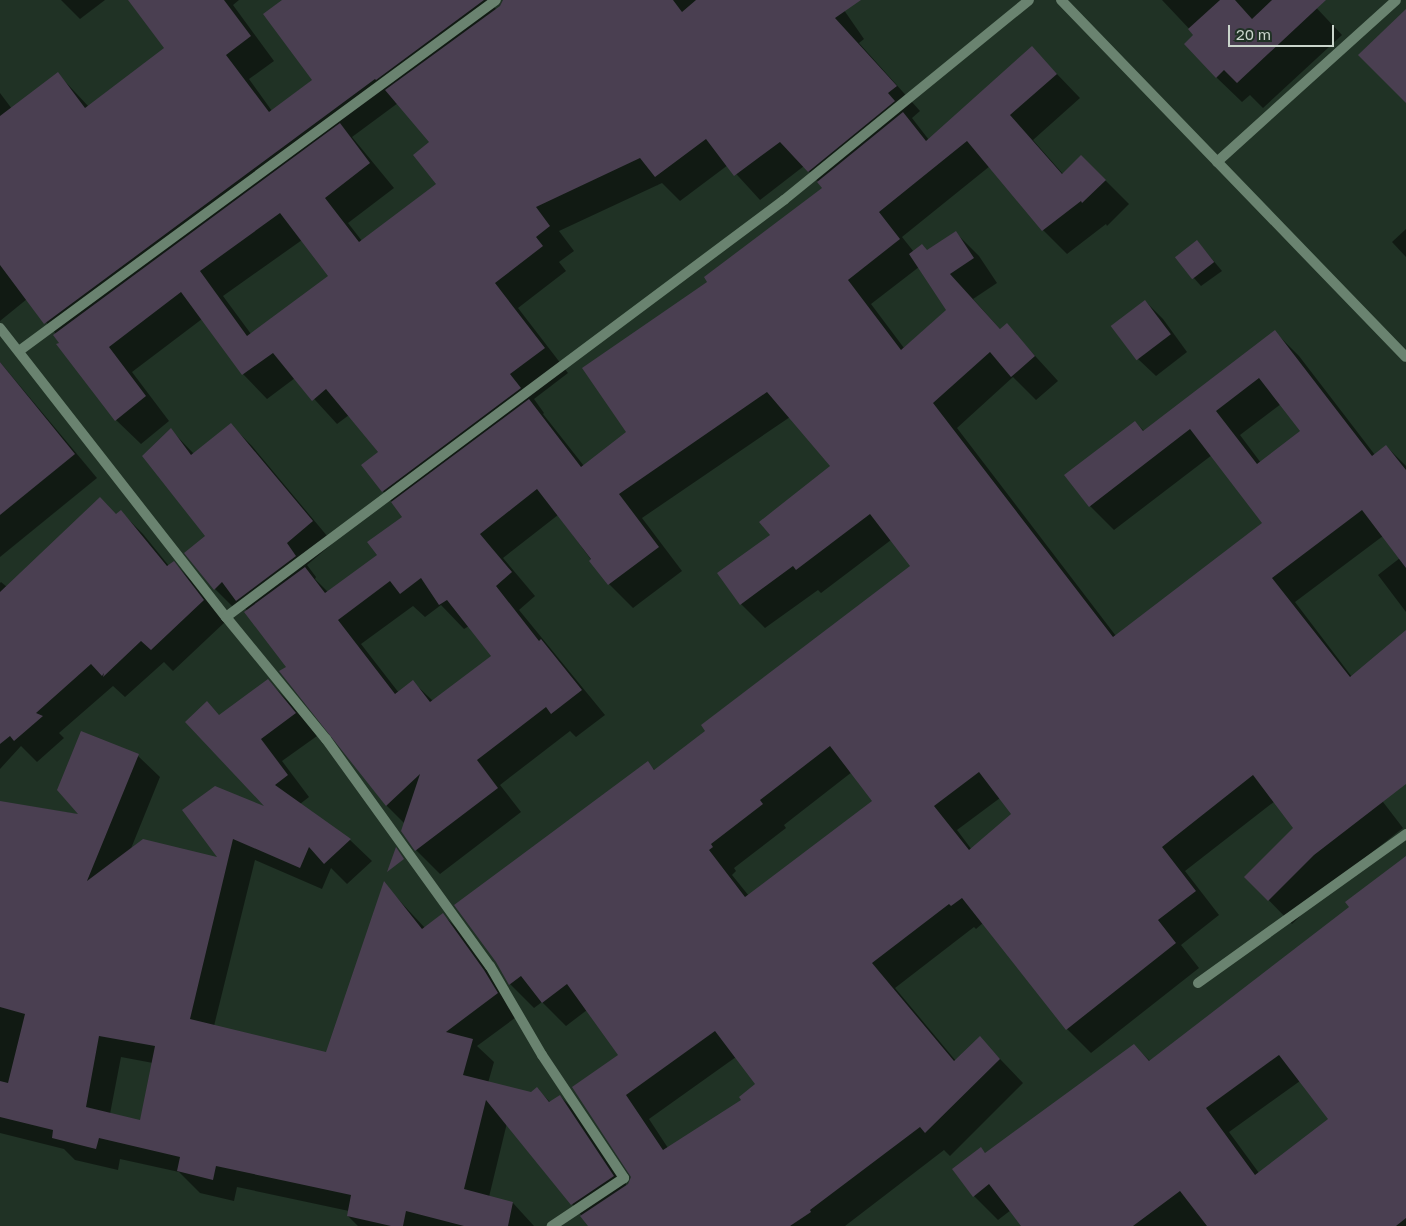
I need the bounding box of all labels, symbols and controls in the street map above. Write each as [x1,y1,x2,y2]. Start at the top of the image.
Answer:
scale bar [1231,15,1337,47]
text: 20 m [1236,25,1271,43]

